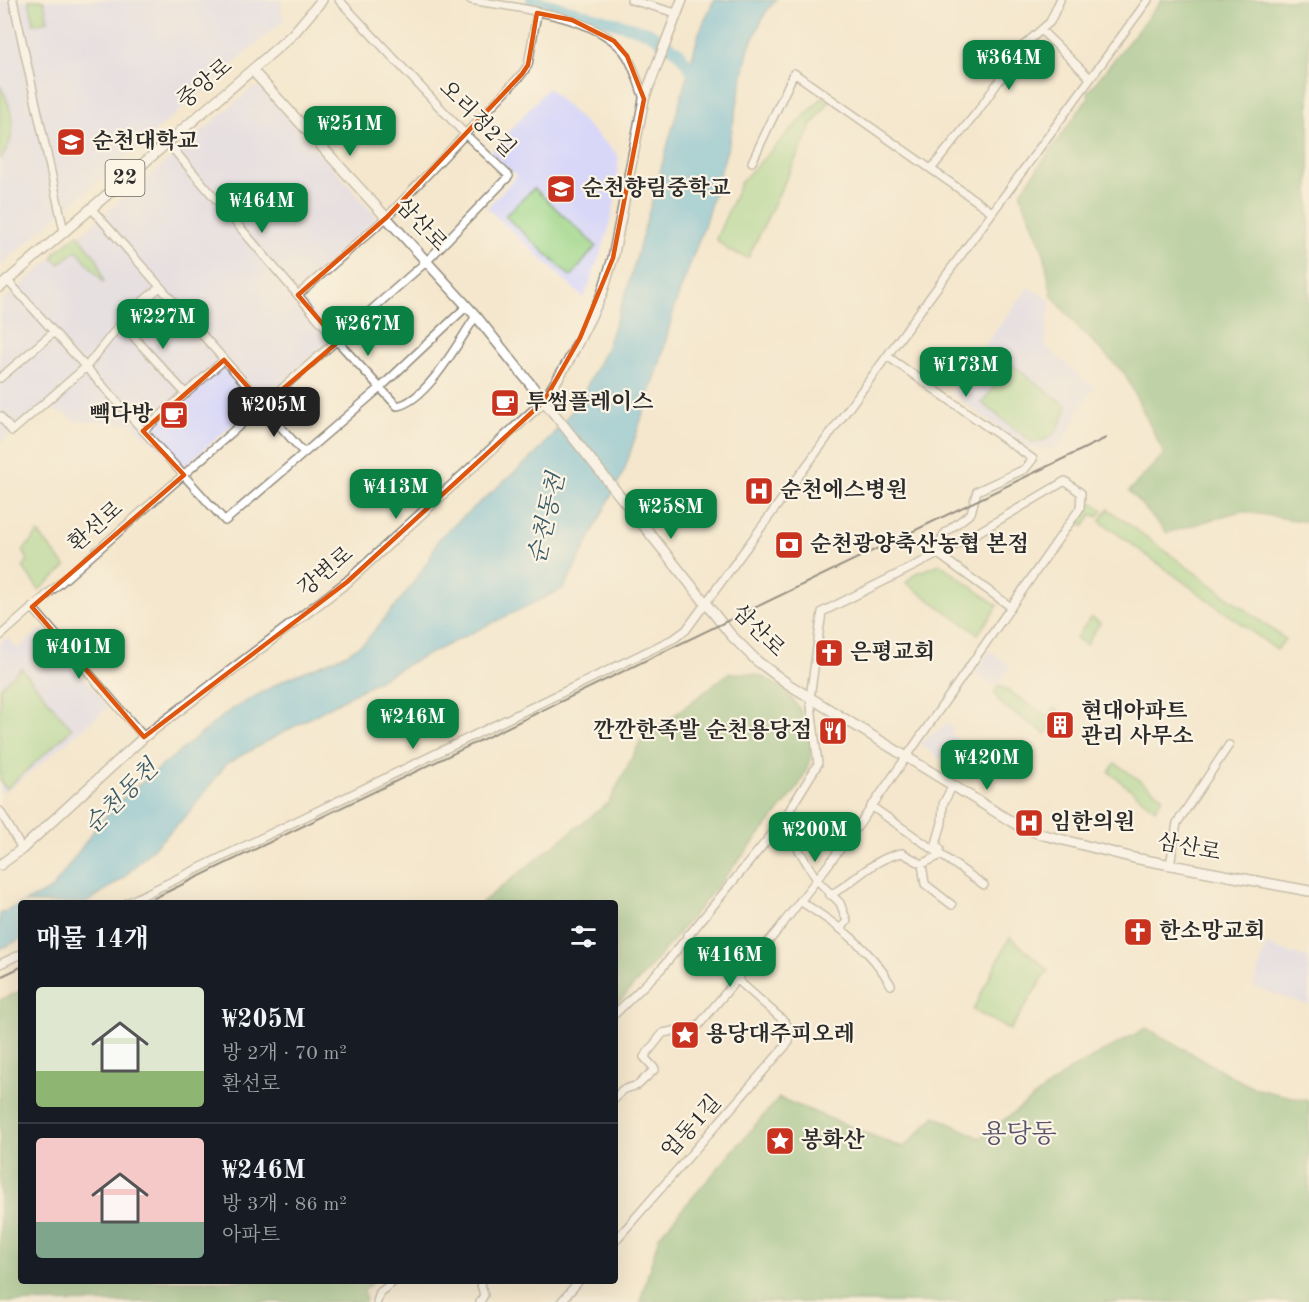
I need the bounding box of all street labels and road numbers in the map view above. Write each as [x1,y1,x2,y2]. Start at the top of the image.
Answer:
street label: 중앙로 [173,54,236,113]
street label: 오리정2길 [435,76,520,161]
road number: 22 [106,160,144,196]
street label: 삼산로 [391,193,452,256]
street label: 환선로 [63,496,127,556]
street label: 강변로 [294,542,357,601]
street label: 삼산로 [728,600,789,661]
street label: 삼산로 [1156,830,1223,865]
street label: 업동1길 [657,1091,726,1163]

